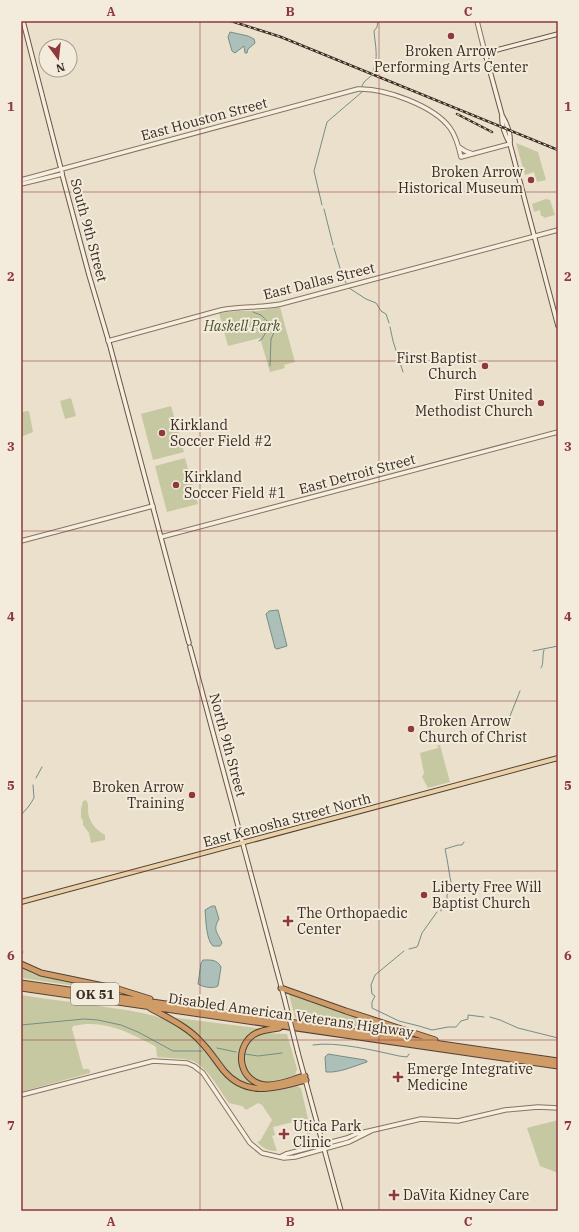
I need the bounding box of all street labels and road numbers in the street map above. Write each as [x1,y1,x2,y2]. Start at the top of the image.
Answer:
street label: East Houston Street [139,93,269,145]
street label: South 9th Street [67,176,111,284]
street label: East Dallas Street [261,258,377,304]
street label: East Detroit Street [297,450,417,498]
street label: North 9th Street [206,691,251,799]
street label: East Kenosha Street North [201,789,373,851]
road number: OK 51 [71,983,119,1005]
street label: Disabled American Veterans Highway [167,989,415,1041]

